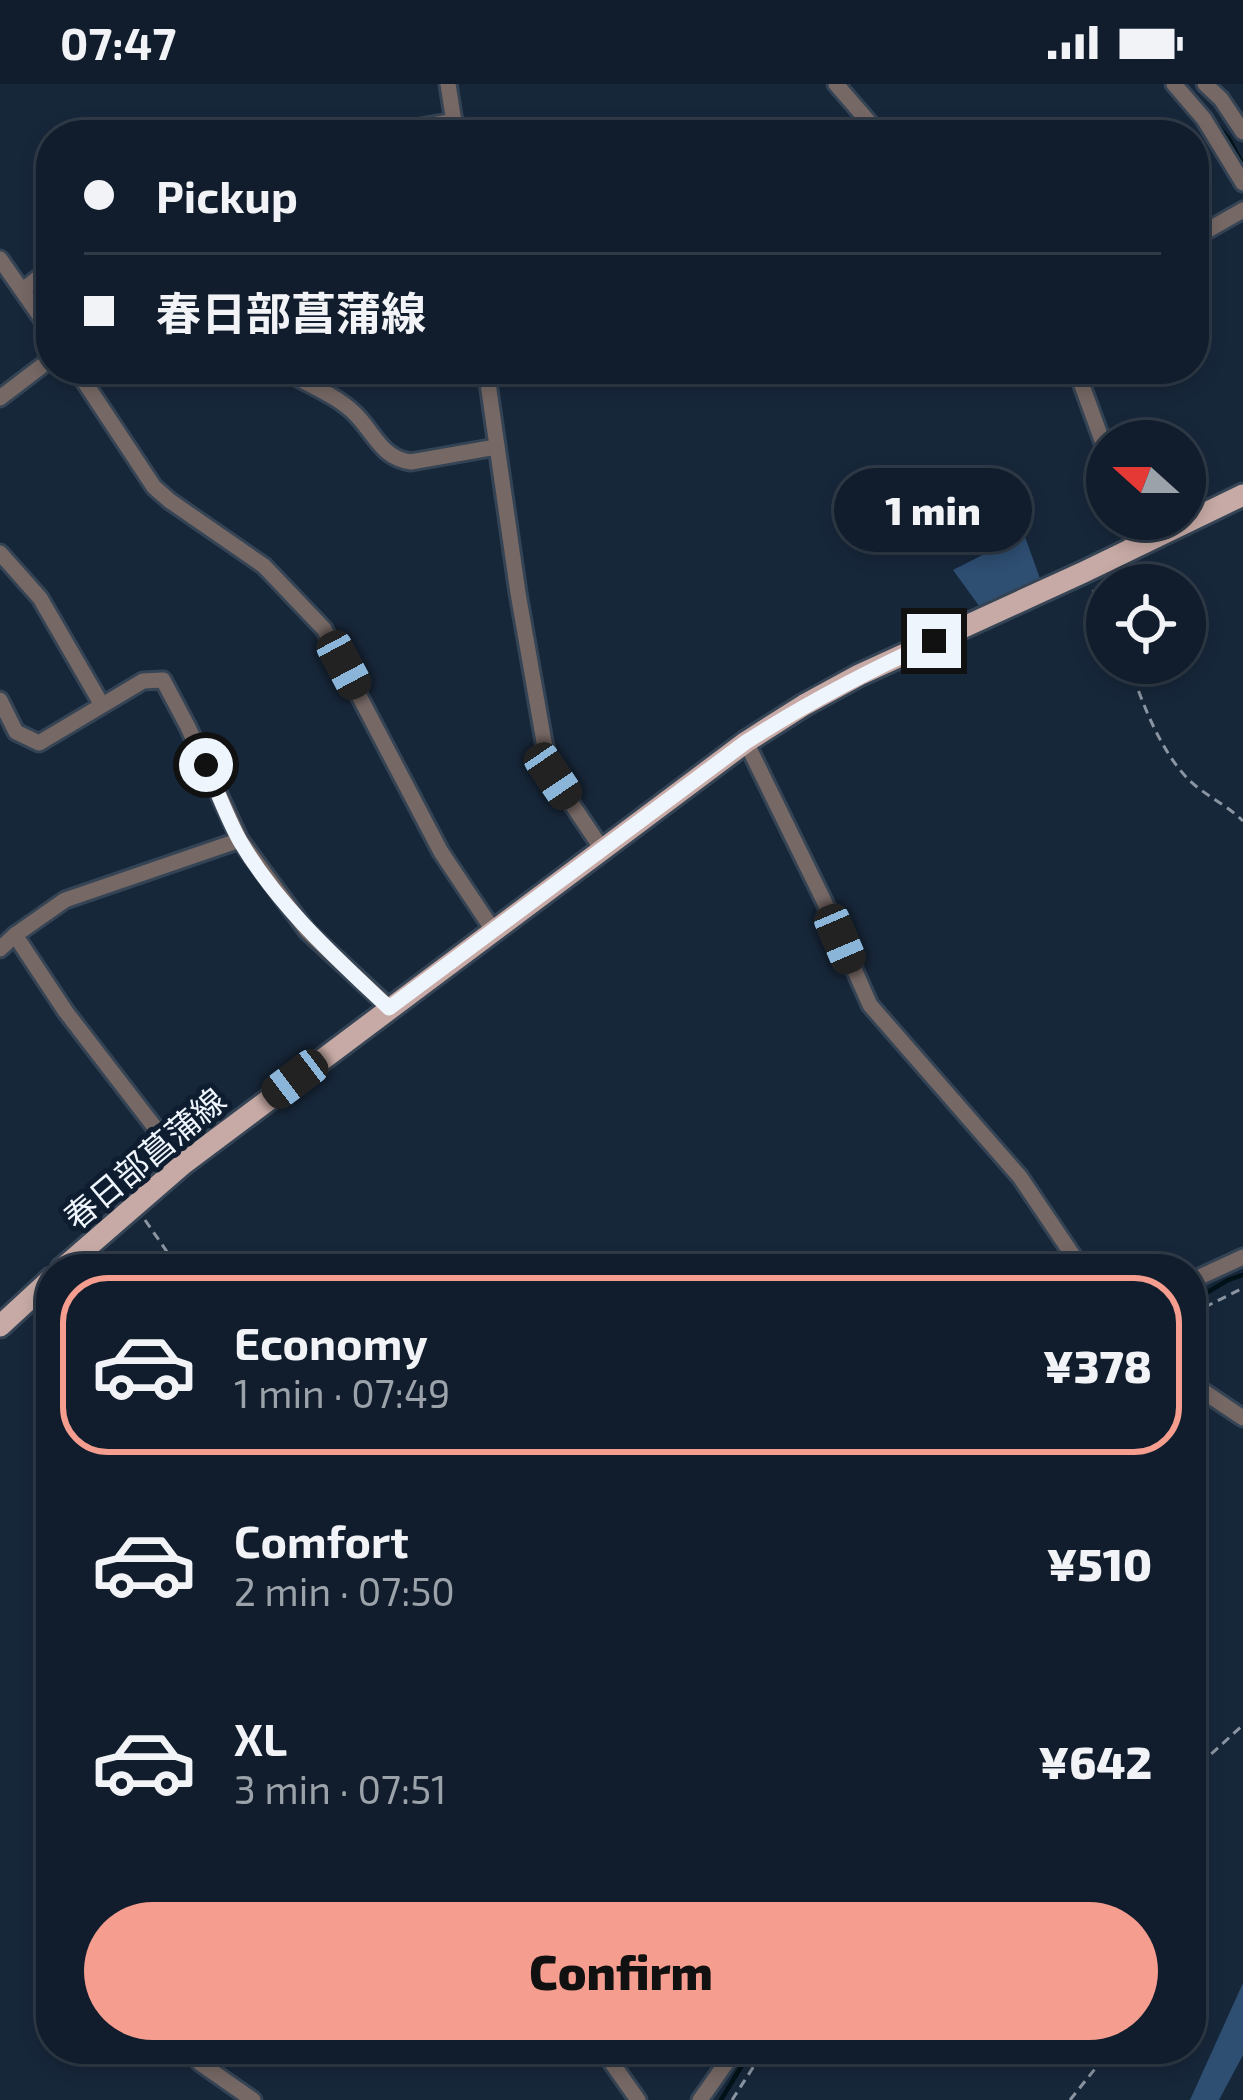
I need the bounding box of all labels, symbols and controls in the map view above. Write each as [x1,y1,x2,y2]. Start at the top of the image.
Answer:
text: 07:47 [60,15,176,69]
text: Pickup [156,168,298,222]
text: 春日部菖蒲線 [156,285,426,339]
north arrow [1086,420,1206,540]
map controls [1086,420,1206,684]
callout: 1 min [835,467,1033,551]
text: 1 min [885,486,981,533]
button: locate [1086,564,1206,684]
route end [907,614,961,668]
car [311,625,377,705]
car [518,736,588,816]
route start [179,738,233,792]
car [809,899,871,979]
car [255,1043,335,1115]
street label: 春日部菖蒲線 [55,1079,233,1237]
icon: car [90,1311,198,1419]
text: Economy [234,1315,428,1369]
text: ¥378 [1043,1338,1152,1392]
text: 1 min · 07:49 [234,1369,450,1416]
icon: car [90,1509,198,1617]
text: Comfort [234,1513,409,1567]
text: ¥510 [1046,1536,1152,1590]
text: 2 min · 07:50 [234,1567,455,1614]
icon: car [90,1707,198,1815]
text: XL [234,1711,287,1765]
text: ¥642 [1038,1734,1152,1788]
text: 3 min · 07:51 [234,1765,447,1812]
button: Confirm [84,1902,1158,2040]

